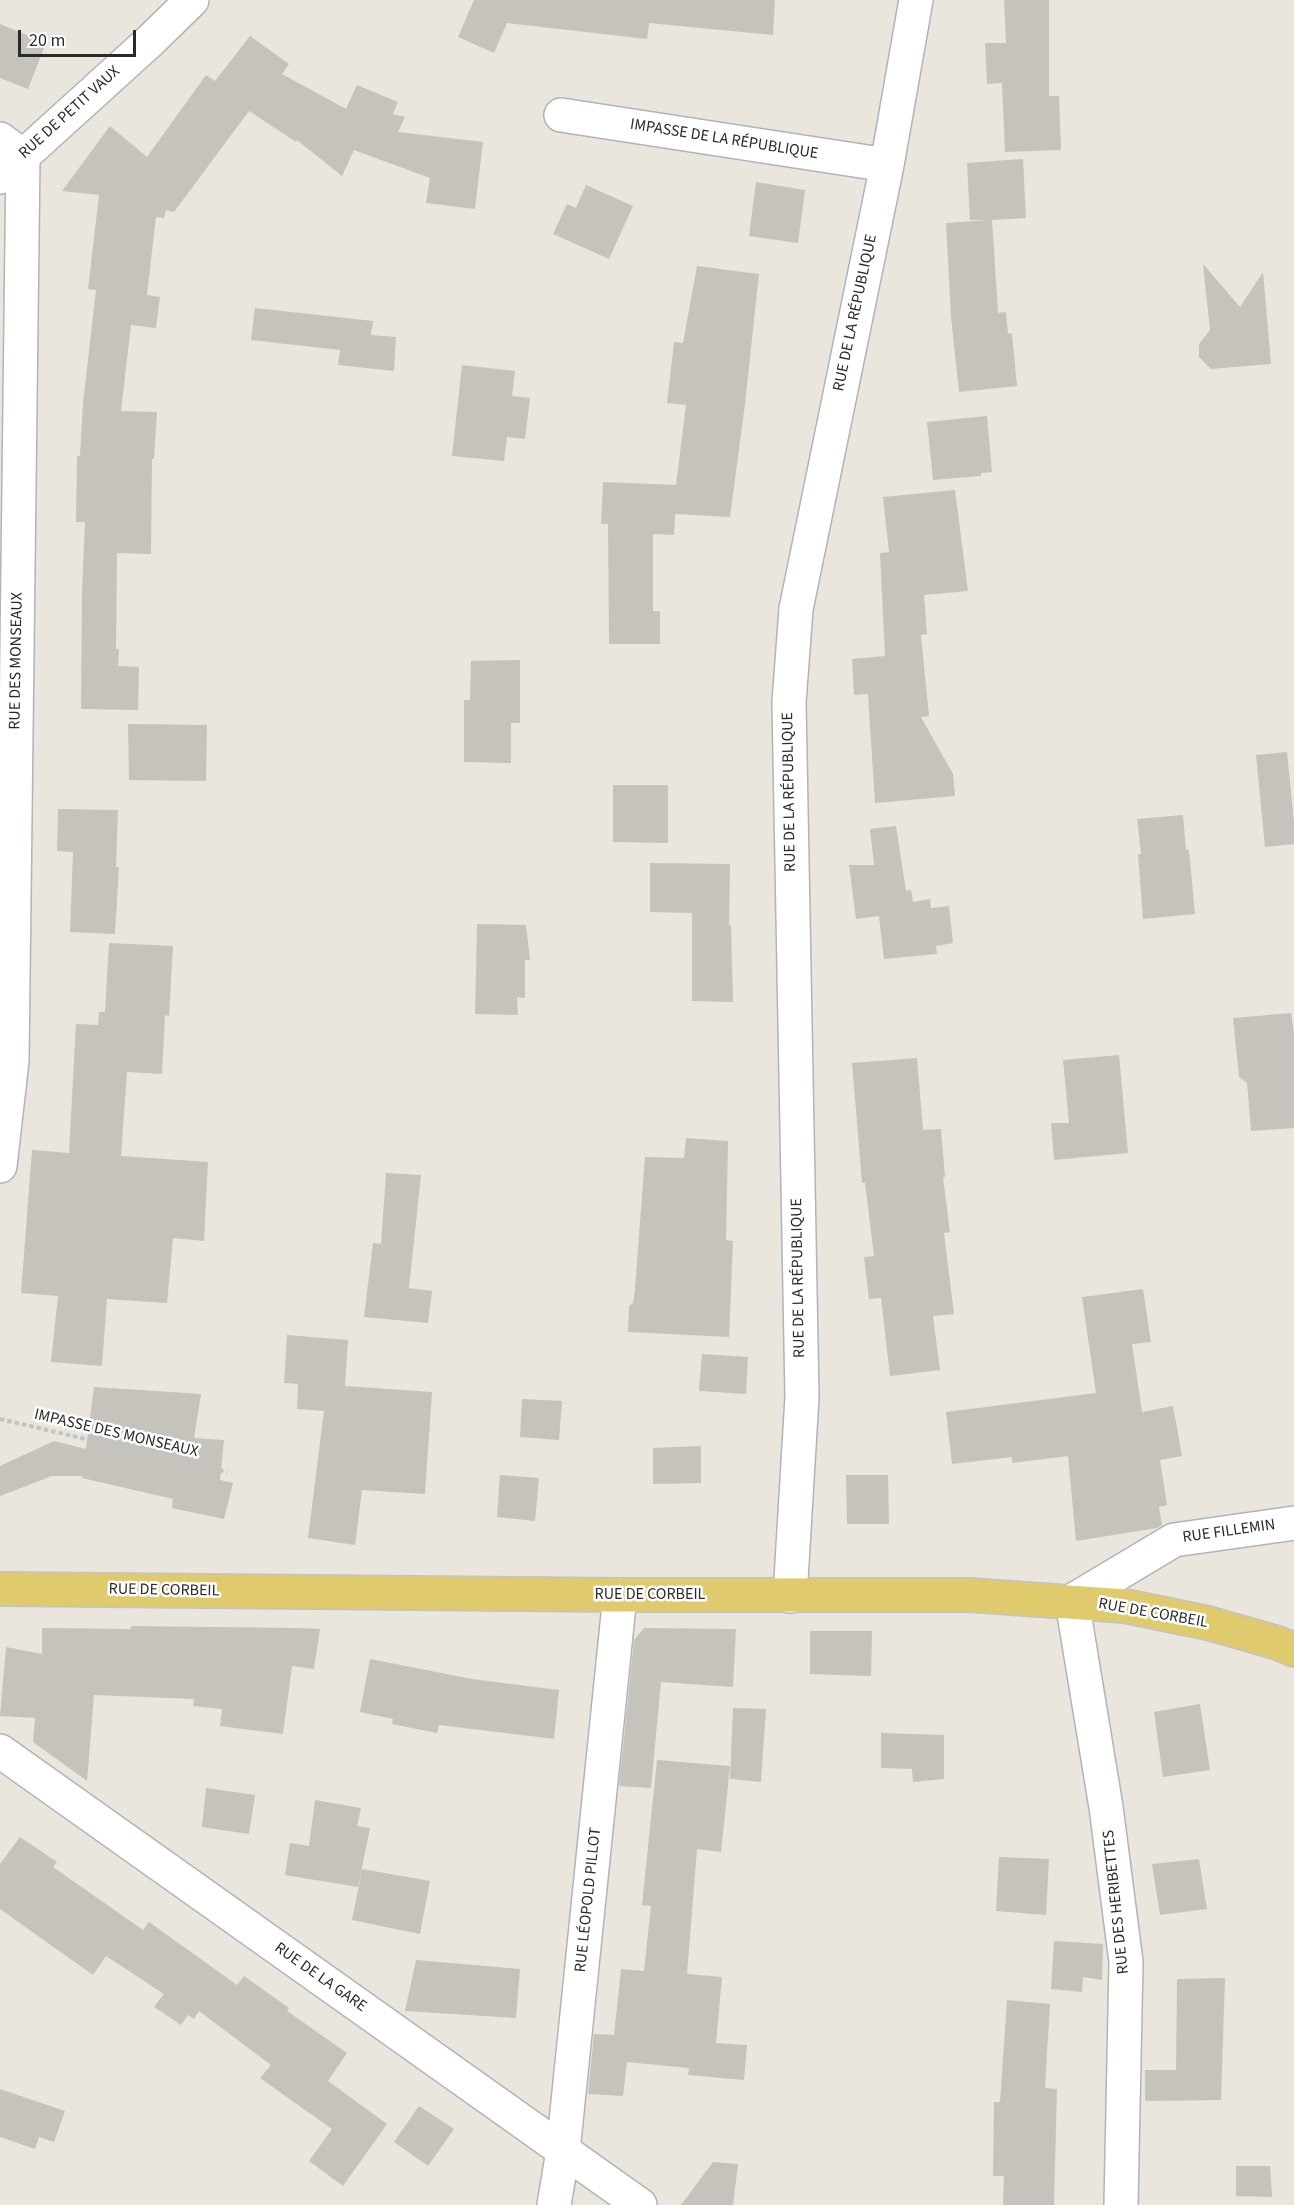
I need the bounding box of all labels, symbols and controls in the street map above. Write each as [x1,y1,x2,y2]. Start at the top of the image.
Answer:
scale bar [21,18,140,56]
text: 20 m [29,28,65,53]
street label: RUE DE PETIT VAUX [15,63,125,163]
street label: IMPASSE DE LA RÉPUBLIQUE [629,116,819,164]
street label: RUE DE LA RÉPUBLIQUE [830,233,882,393]
street label: RUE DES MONSEAUX [6,592,28,730]
street label: RUE DE LA RÉPUBLIQUE [779,712,801,872]
street label: RUE DE LA RÉPUBLIQUE [788,1198,810,1358]
street label: IMPASSE DES MONSEAUX [32,1406,200,1462]
street label: RUE FILLEMIN [1181,1516,1277,1548]
street label: RUE DE CORBEIL [108,1580,220,1602]
street label: RUE DE CORBEIL [595,1585,705,1605]
street label: RUE DE CORBEIL [1097,1595,1209,1633]
street label: RUE LÉOPOLD PILLOT [572,1827,606,1973]
street label: RUE DES HERIBETTES [1100,1829,1134,1975]
street label: RUE DE LA GARE [270,1939,370,2017]

